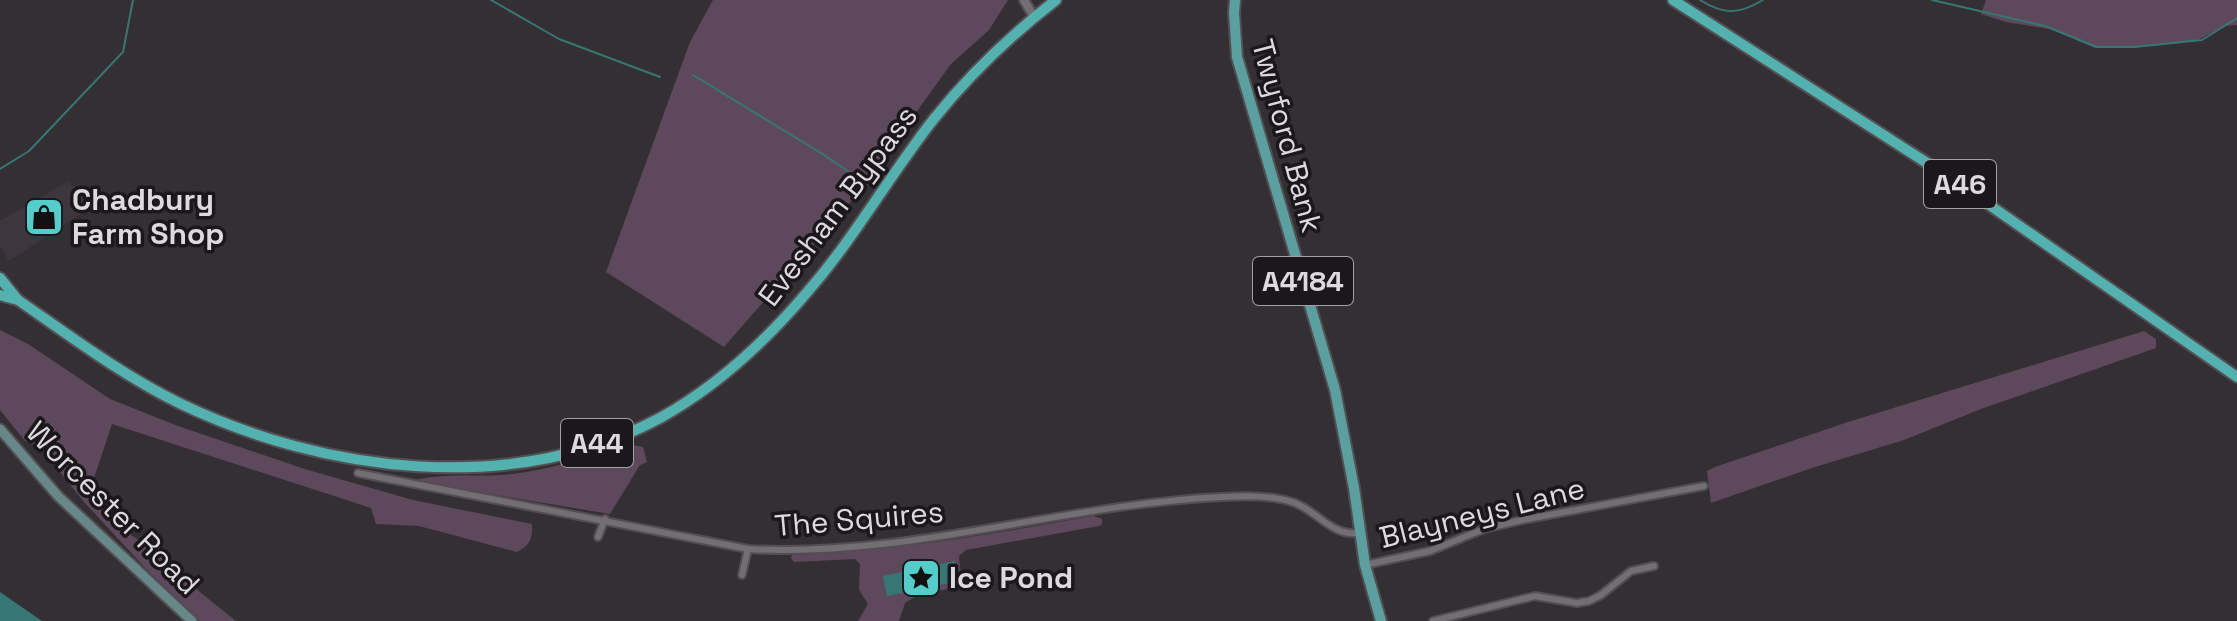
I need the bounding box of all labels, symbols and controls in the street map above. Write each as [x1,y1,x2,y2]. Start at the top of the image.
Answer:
street label: Twyford Bank [1243,35,1332,237]
street label: Evesham Bypass [749,98,926,314]
road number: A46 [1924,160,1996,208]
place label: Chadbury Farm Shop [72,180,224,253]
shop icon: Chadbury Farm Shop [23,196,65,238]
road number: A4184 [1253,257,1353,305]
street label: Worcester Road [18,413,208,603]
road number: A44 [561,419,633,467]
street label: Blayneys Lane [1375,468,1589,557]
street label: The Squires [773,492,945,545]
place icon: Ice Pond [900,557,942,599]
place label: Ice Pond [949,558,1073,597]

